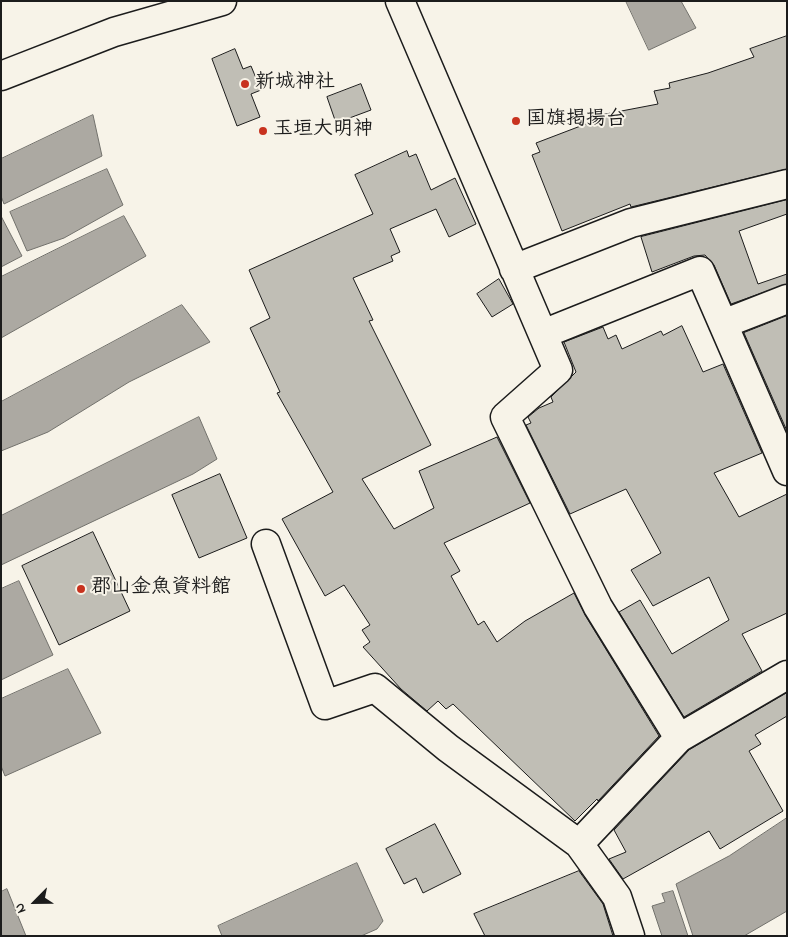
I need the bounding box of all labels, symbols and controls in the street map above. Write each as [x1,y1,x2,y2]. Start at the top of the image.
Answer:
place label: 新城神社 [255,72,335,96]
marker: 新城神社 [239,78,251,90]
place label: 国旗掲揚台 [526,109,626,133]
marker: 国旗掲揚台 [510,115,522,127]
place label: 玉垣大明神 [273,119,373,143]
marker: 玉垣大明神 [257,125,269,137]
place label: 郡山金魚資料館 [91,577,231,601]
marker: 郡山金魚資料館 [75,583,87,595]
north arrow [10,877,60,927]
text: N [9,900,32,917]

